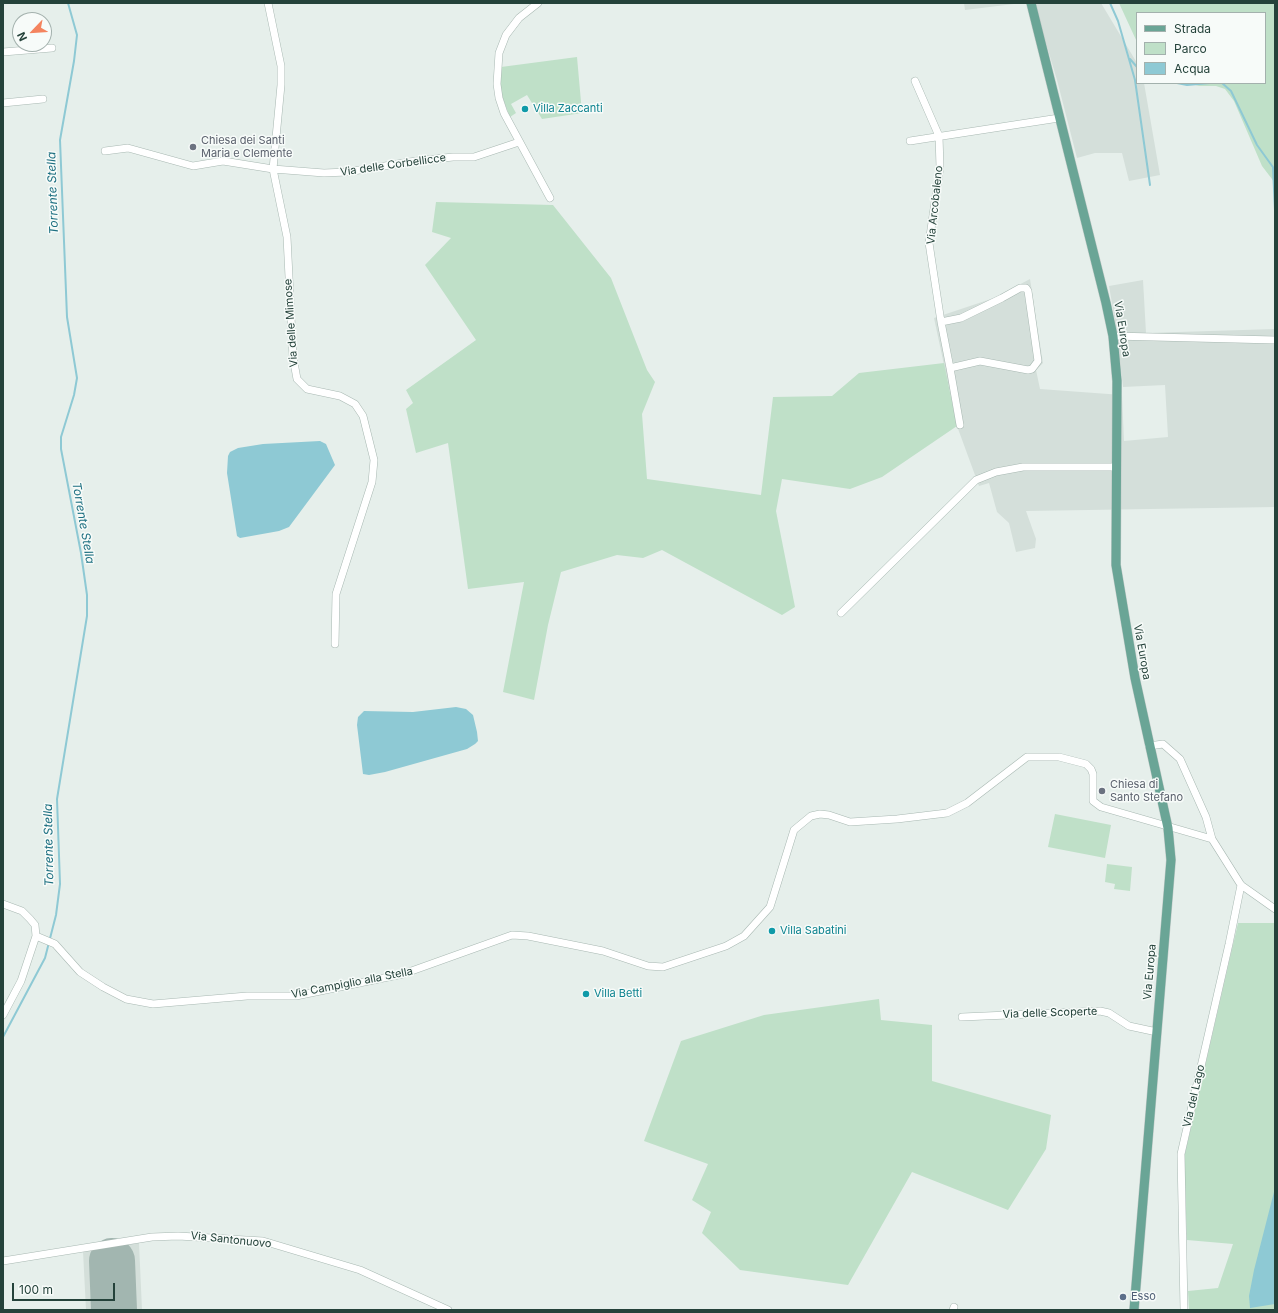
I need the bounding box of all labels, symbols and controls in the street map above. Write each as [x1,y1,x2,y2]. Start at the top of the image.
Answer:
north arrow [12,12,52,52]
legend [1136,12,1266,84]
text: Strada [1174,21,1211,36]
text: N [14,30,30,43]
text: Parco [1174,41,1207,56]
text: Acqua [1174,61,1210,76]
place label: Villa Zaccanti [533,102,603,116]
marker: Villa Zaccanti [520,104,530,114]
place label: Chiesa dei Santi Maria e Clemente [201,134,292,160]
marker: Chiesa dei Santi Maria e Clemente [188,142,198,152]
water label: Torrente Stella [44,151,62,235]
street label: Via delle Corbellicce [339,151,447,179]
street label: Via Arcobaleno [924,165,946,245]
street label: Via delle Mimose [281,278,301,368]
street label: Via Europa [1111,300,1133,358]
water label: Torrente Stella [69,481,97,565]
street label: Via Europa [1131,623,1153,681]
place label: Chiesa di Santo Stefano [1110,778,1183,804]
marker: Chiesa di Santo Stefano [1097,786,1107,796]
water label: Torrente Stella [41,804,57,886]
place label: Villa Sabatini [780,924,847,938]
marker: Villa Sabatini [767,926,777,936]
street label: Via Europa [1141,943,1159,1001]
street label: Via Campiglio alla Stella [290,965,414,1001]
place label: Villa Betti [594,987,642,1001]
marker: Villa Betti [581,989,591,999]
street label: Via delle Scoperte [1002,1005,1098,1021]
street label: Via del Lago [1180,1063,1208,1129]
street label: Via Santonuovo [190,1229,272,1251]
scale bar [14,1275,117,1301]
text: 100 m [19,1282,53,1297]
place label: Esso [1131,1290,1156,1304]
marker: Esso [1118,1292,1128,1302]

